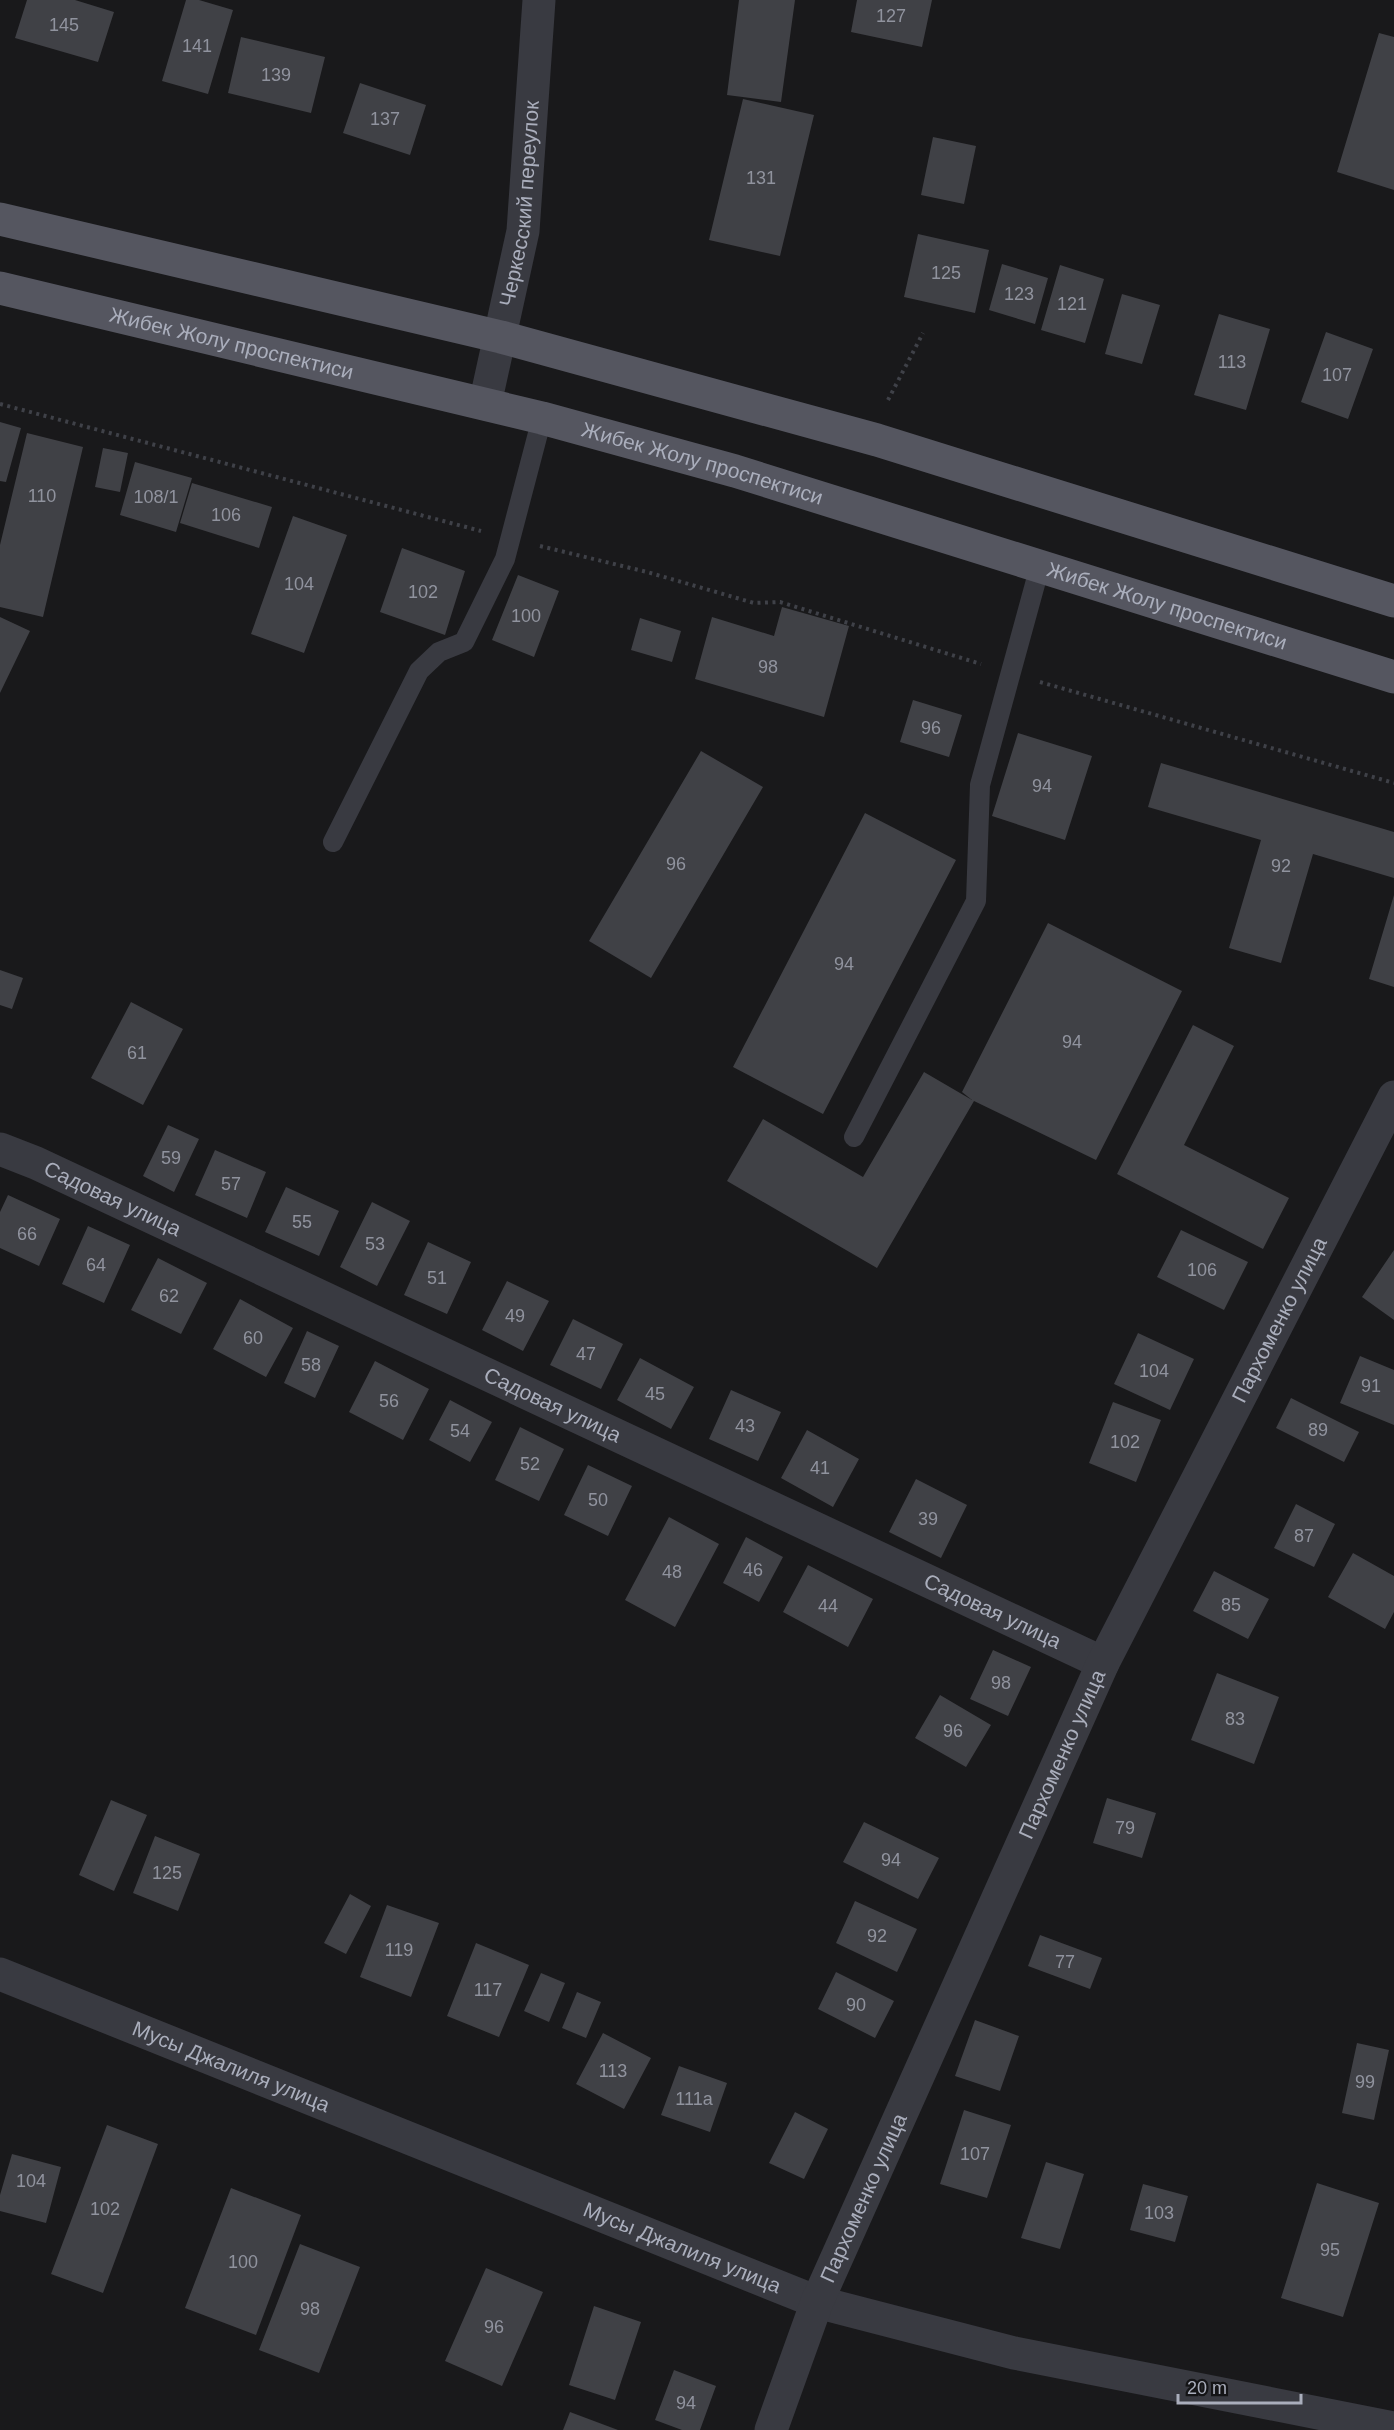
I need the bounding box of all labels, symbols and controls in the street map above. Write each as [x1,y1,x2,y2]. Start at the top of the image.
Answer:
house number: 127 [876,6,906,26]
house number: 145 [49,15,79,35]
house number: 141 [182,36,212,56]
house number: 139 [261,65,291,85]
street label: Черкесский переулок [495,99,543,309]
house number: 137 [370,109,400,129]
house number: 131 [746,168,776,188]
house number: 125 [931,263,961,283]
house number: 123 [1004,284,1034,304]
house number: 121 [1057,294,1087,314]
street label: Жибек Жолу проспектиси [107,303,356,383]
house number: 113 [1218,352,1246,372]
house number: 107 [1322,365,1352,385]
street label: Жибек Жолу проспектиси [579,417,826,509]
house number: 110 [28,486,56,506]
house number: 108/1 [133,487,179,507]
house number: 106 [211,505,241,525]
street label: Жибек Жолу проспектиси [1044,557,1290,654]
house number: 104 [284,574,314,594]
house number: 102 [408,582,438,602]
house number: 100 [511,606,541,626]
house number: 98 [758,657,778,677]
house number: 96 [921,718,941,738]
house number: 94 [1032,776,1052,796]
house number: 96 [666,854,686,874]
house number: 92 [1271,856,1291,876]
house number: 94 [834,954,854,974]
house number: 94 [1062,1032,1082,1052]
house number: 61 [127,1043,147,1063]
house number: 59 [161,1148,181,1168]
street label: Садовая улица [40,1156,185,1240]
house number: 57 [221,1174,241,1194]
house number: 55 [292,1212,312,1232]
house number: 66 [17,1224,37,1244]
street label: Пархоменко улица [1227,1233,1331,1406]
house number: 53 [365,1234,385,1254]
house number: 64 [86,1255,106,1275]
house number: 106 [1187,1260,1217,1280]
house number: 51 [427,1268,447,1288]
house number: 62 [159,1286,179,1306]
house number: 49 [505,1306,525,1326]
house number: 60 [243,1328,263,1348]
house number: 47 [576,1344,596,1364]
house number: 58 [301,1355,321,1375]
house number: 104 [1139,1361,1169,1381]
street label: Садовая улица [481,1363,625,1447]
house number: 91 [1361,1376,1381,1396]
house number: 45 [645,1384,665,1404]
house number: 56 [379,1391,399,1411]
house number: 43 [735,1416,755,1436]
house number: 89 [1308,1420,1328,1440]
house number: 54 [450,1421,470,1441]
house number: 102 [1110,1432,1140,1452]
house number: 52 [520,1454,540,1474]
house number: 41 [810,1458,830,1478]
house number: 50 [588,1490,608,1510]
house number: 39 [918,1509,938,1529]
house number: 87 [1294,1526,1314,1546]
house number: 46 [743,1560,763,1580]
house number: 48 [662,1562,682,1582]
street label: Садовая улица [921,1569,1065,1653]
house number: 85 [1221,1595,1241,1615]
house number: 44 [818,1596,838,1616]
street label: Пархоменко улица [1014,1666,1110,1842]
house number: 98 [991,1673,1011,1693]
house number: 83 [1225,1709,1245,1729]
house number: 96 [943,1721,963,1741]
house number: 79 [1115,1818,1135,1838]
house number: 94 [881,1850,901,1870]
house number: 125 [152,1863,182,1883]
house number: 92 [867,1926,887,1946]
house number: 119 [385,1940,413,1960]
house number: 77 [1055,1952,1075,1972]
house number: 117 [474,1980,502,2000]
house number: 90 [846,1995,866,2015]
street label: Мусы Джалиля улица [129,2016,334,2116]
house number: 113 [599,2061,627,2081]
house number: 99 [1355,2072,1375,2092]
house number: 111а [675,2089,714,2109]
street label: Пархоменко улица [815,2109,911,2286]
house number: 107 [960,2144,990,2164]
house number: 104 [16,2171,46,2191]
street label: Мусы Джалиля улица [580,2197,785,2297]
house number: 102 [90,2199,120,2219]
house number: 103 [1144,2203,1174,2223]
house number: 95 [1320,2240,1340,2260]
house number: 100 [228,2252,258,2272]
house number: 98 [300,2299,320,2319]
house number: 96 [484,2317,504,2337]
scale bar [1178,2367,1301,2405]
text: 20 m [1187,2378,1227,2398]
house number: 94 [676,2393,696,2413]

